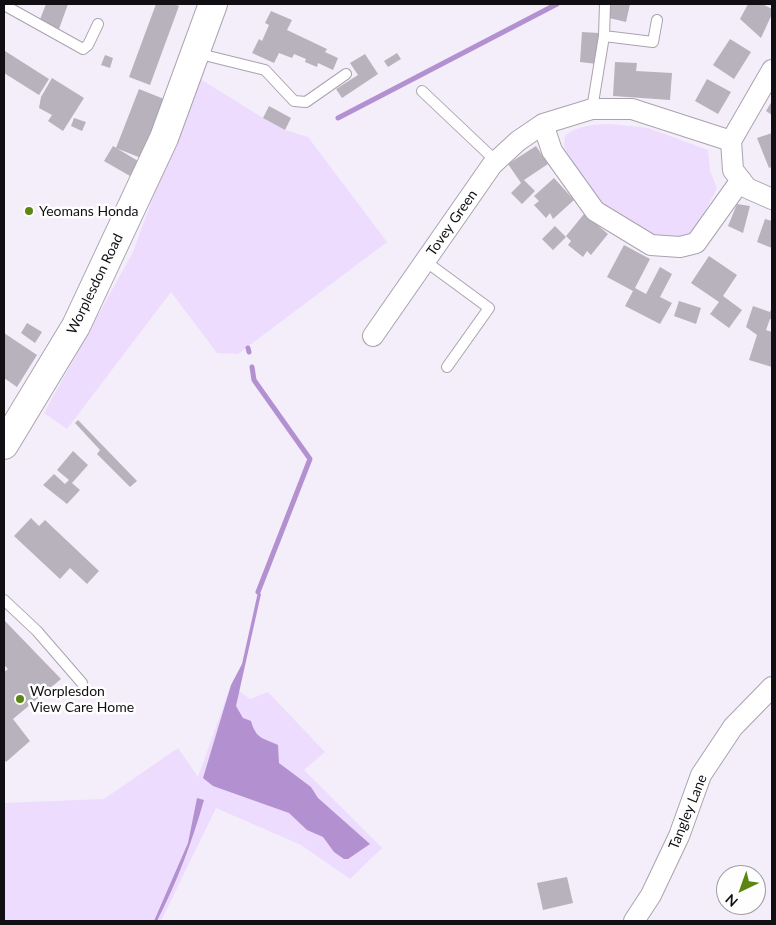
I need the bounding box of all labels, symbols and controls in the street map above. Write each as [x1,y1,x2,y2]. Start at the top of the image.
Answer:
street label: Tovey Green [423,187,481,259]
place label: Yeomans Honda [39,203,138,219]
marker: Yeomans Honda [23,205,35,217]
street label: Worplesdon Road [63,231,127,337]
place label: Worplesdon View Care Home [30,683,134,716]
marker: Worplesdon View Care Home [14,693,26,705]
street label: Tangley Lane [665,772,711,852]
north arrow [716,865,766,915]
text: N [722,891,741,911]

